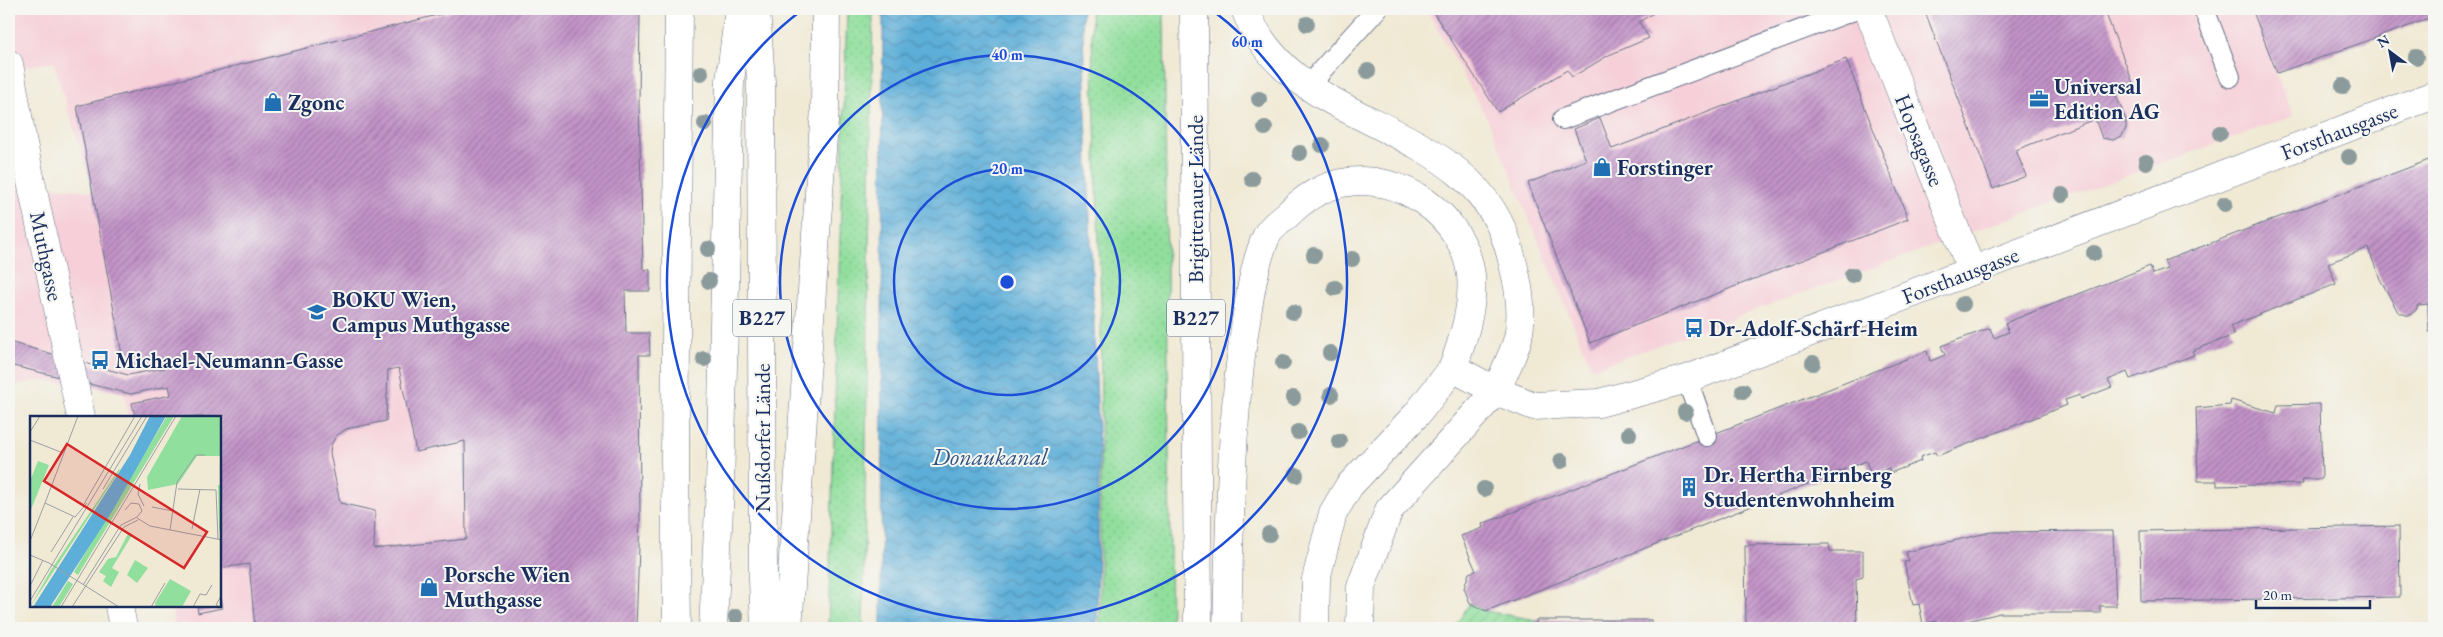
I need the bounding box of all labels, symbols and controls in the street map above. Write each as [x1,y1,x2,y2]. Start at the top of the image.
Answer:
north arrow [2366,28,2416,78]
text: N [2374,30,2393,52]
text: 60 m [1231,32,1263,51]
text: 40 m [991,45,1023,64]
place label: Universal Edition AG [2054,72,2160,126]
place label: Zgonc [288,88,345,117]
office icon: Universal Edition AG [2028,88,2050,110]
street label: Hopsagasse [1888,90,1951,191]
shop icon: Zgonc [262,91,284,113]
street label: Forsthausgasse [2277,96,2402,167]
street label: Brigittenauer Lände [1181,114,1210,283]
place label: Forstinger [1617,153,1714,182]
shop icon: Forstinger [1591,156,1613,178]
text: 20 m [991,159,1023,178]
street label: Muthgasse [23,209,70,304]
street label: Forsthausgasse [1898,240,2023,311]
centre of rings [998,273,1016,291]
place label: BOKU Wien, Campus Muthgasse [332,285,510,339]
road number: B227 [733,300,791,336]
road number: B227 [1167,300,1225,336]
school or university icon: BOKU Wien, Campus Muthgasse [306,301,328,323]
place label: Dr-Adolf-Schärf-Heim [1709,314,1918,343]
bus stop icon: Dr-Adolf-Schärf-Heim [1683,317,1705,339]
place label: Michael-Neumann-Gasse [115,346,343,375]
bus stop icon: Michael-Neumann-Gasse [89,349,111,371]
street label: Nußdorfer Lände [748,363,777,513]
inset map [30,416,221,607]
water label: Donaukanal [931,441,1049,472]
place label: Dr. Hertha Firnberg Studentenwohnheim [1704,460,1895,514]
building icon: Dr. Hertha Firnberg Studentenwohnheim [1678,476,1700,498]
place label: Porsche Wien Muthgasse [444,560,571,614]
shop icon: Porsche Wien Muthgasse [418,576,440,598]
scale bar [2256,577,2369,609]
text: 20 m [2263,585,2292,604]

